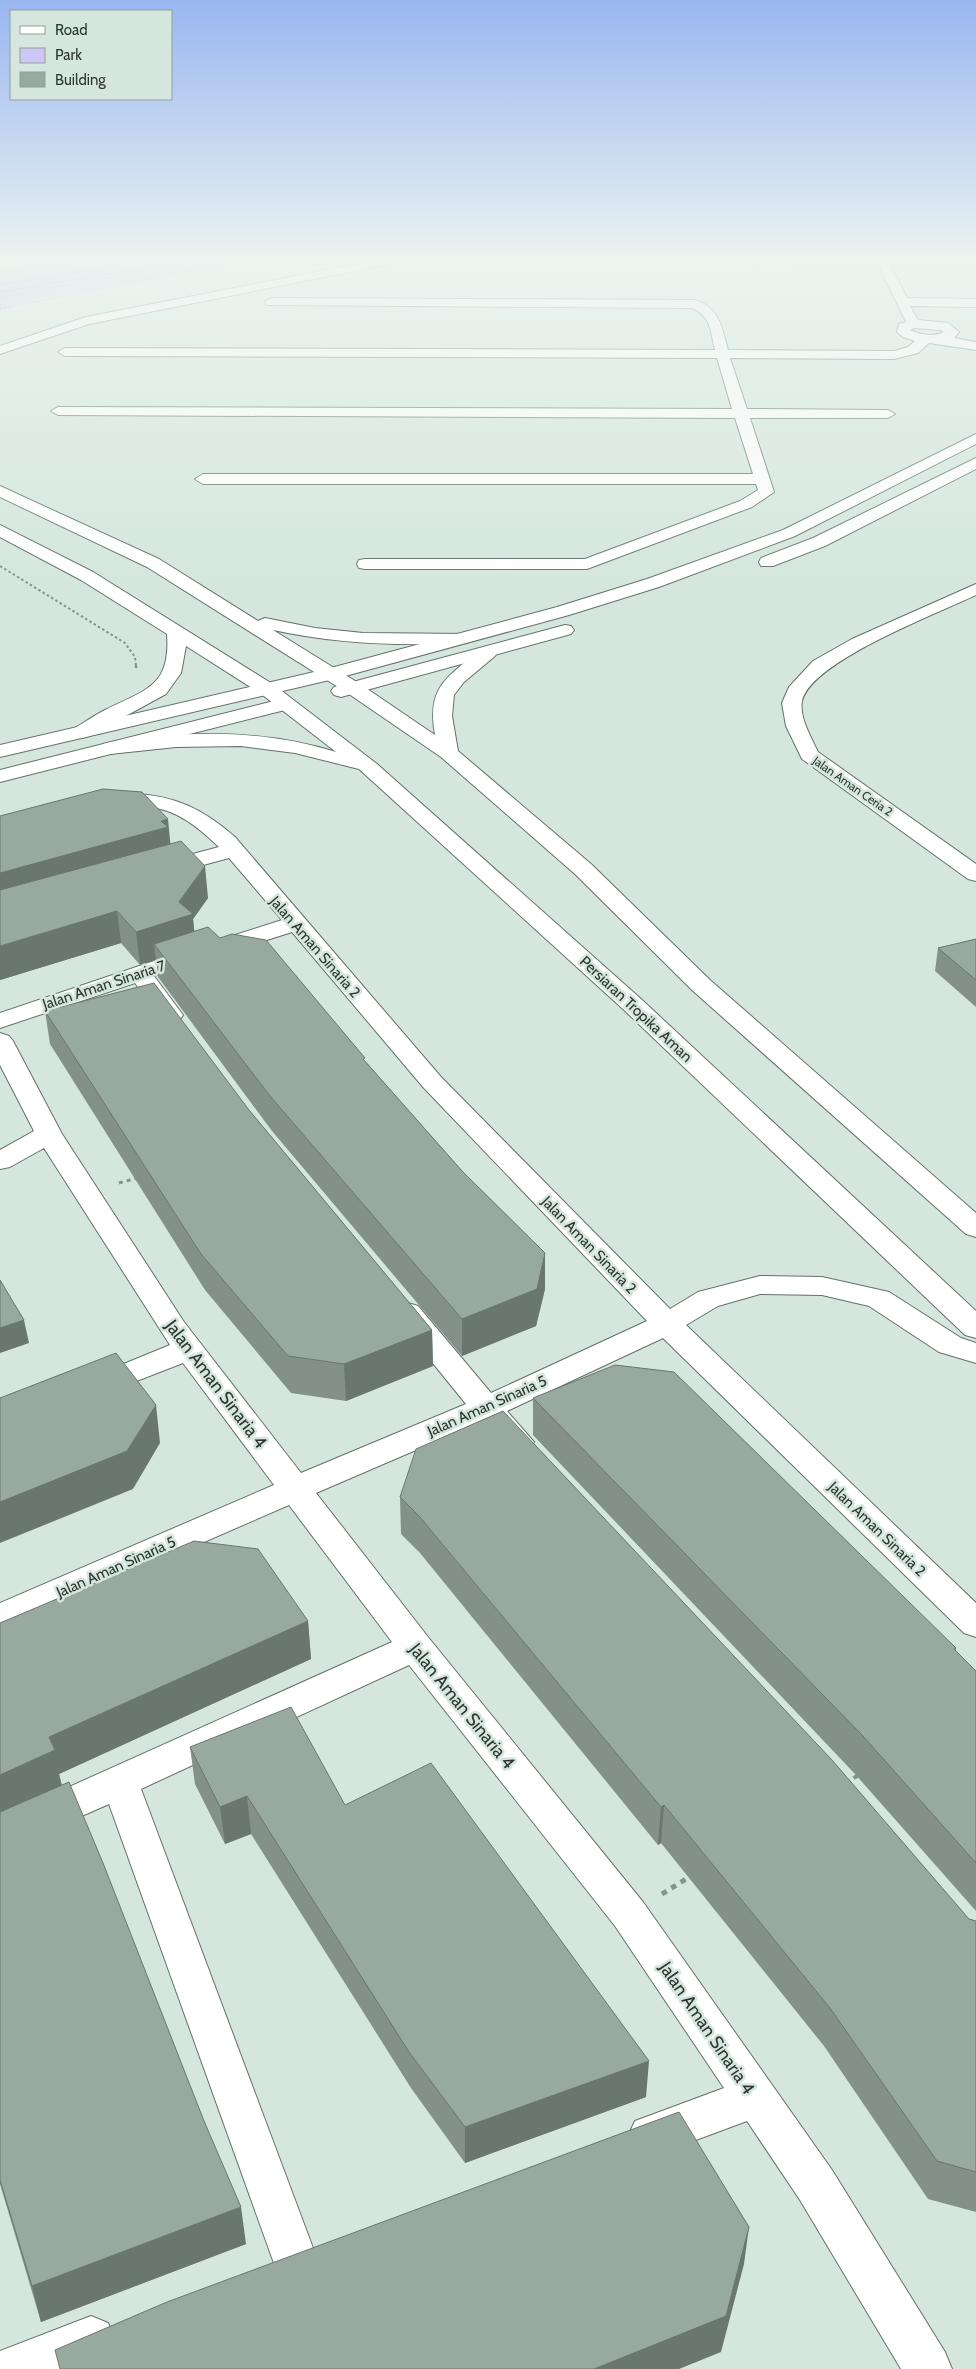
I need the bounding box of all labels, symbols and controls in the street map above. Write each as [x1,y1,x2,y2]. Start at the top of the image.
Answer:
legend [10,10,172,100]
text: Road [55,21,88,39]
text: Park [55,46,82,64]
text: Building [55,71,106,89]
street label: Jalan Aman Ceria 2 [809,752,896,819]
street label: Jalan Aman Sinaria 2 [265,892,364,1002]
street label: Persiaran Tropika Aman [576,952,696,1066]
street label: Jalan Aman Sinaria 7 [39,956,168,1014]
street label: Jalan Aman Sinaria 2 [537,1192,640,1298]
street label: Jalan Aman Sinaria 4 [160,1315,271,1453]
street label: Jalan Aman Sinaria 5 [424,1372,549,1441]
street label: Jalan Aman Sinaria 2 [824,1477,930,1580]
street label: Jalan Aman Sinaria 5 [53,1533,178,1602]
street label: Jalan Aman Sinaria 4 [404,1638,519,1773]
street label: Jalan Aman Sinaria 4 [654,1957,760,2098]

